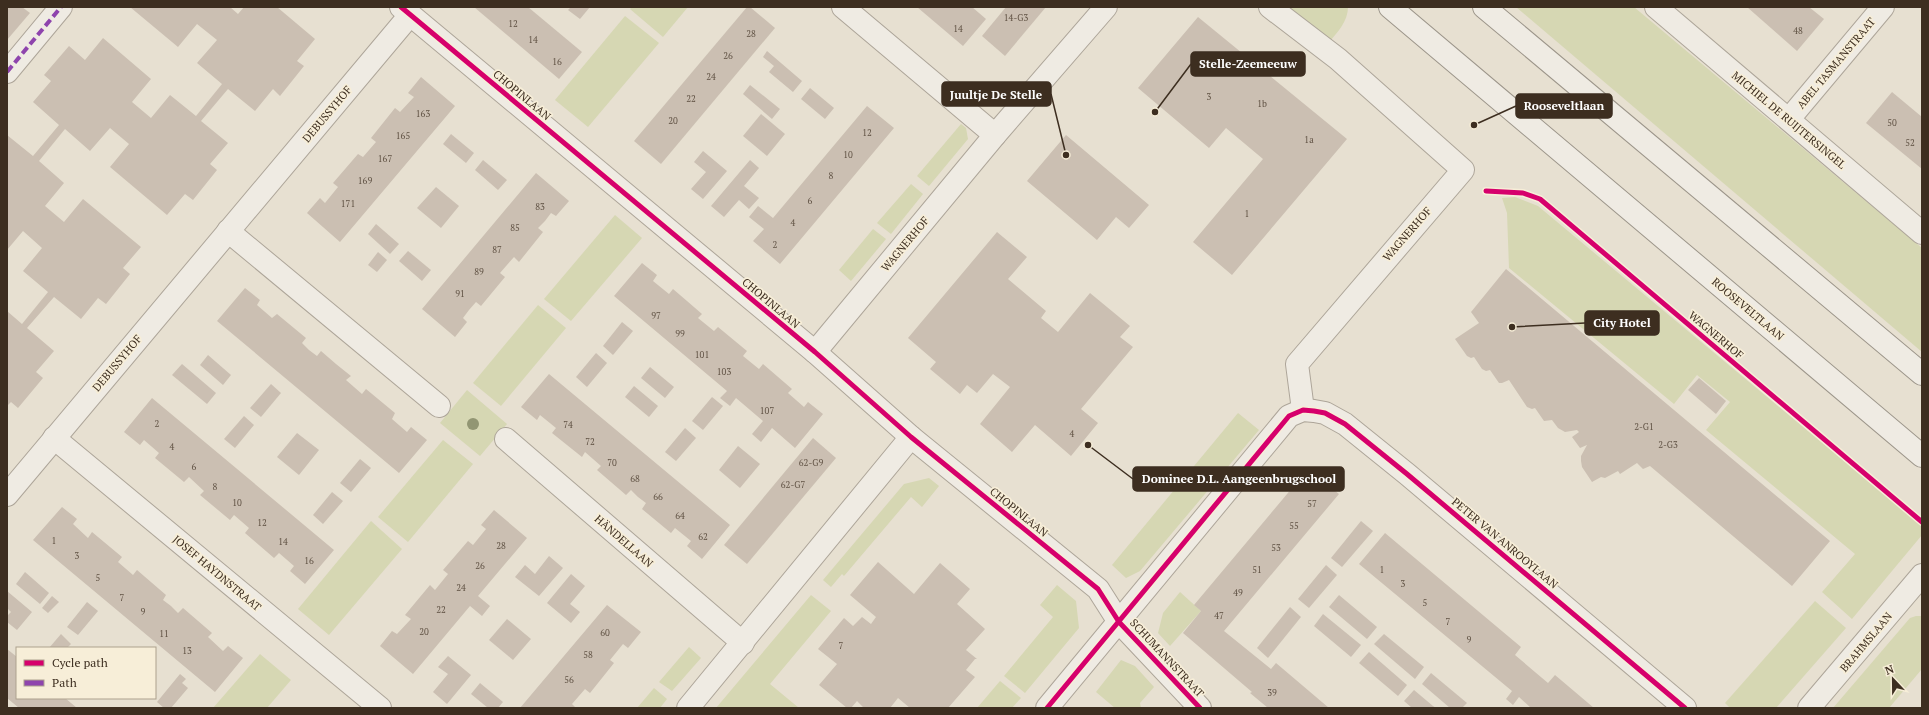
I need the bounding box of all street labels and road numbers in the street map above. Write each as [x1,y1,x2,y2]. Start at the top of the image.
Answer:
street label: ABEL TASMANSTRAAT [1794,15,1878,111]
street label: CHOPINLAAN [490,67,554,123]
street label: MICHIEL DE RUIJTERSINGEL [1729,68,1849,172]
street label: DEBUSSYHOF [299,83,355,145]
street label: WAGNERHOF [1380,204,1434,264]
street label: WAGNERHOF [878,214,932,274]
street label: CHOPINLAAN [739,275,803,331]
street label: ROOSEVELTLAAN [1709,275,1787,343]
street label: WAGNERHOF [1686,308,1746,362]
street label: DEBUSSYHOF [89,332,145,394]
street label: CHOPINLAAN [987,484,1051,540]
street label: PETER VAN ANROOYLAAN [1449,495,1561,591]
street label: HÄNDELLAAN [592,512,656,570]
street label: JOSEF HAYDNSTRAAT [170,532,264,614]
street label: BRAHMSLAAN [1837,609,1895,675]
street label: SCHUMANNSTRAAT [1127,616,1207,700]

